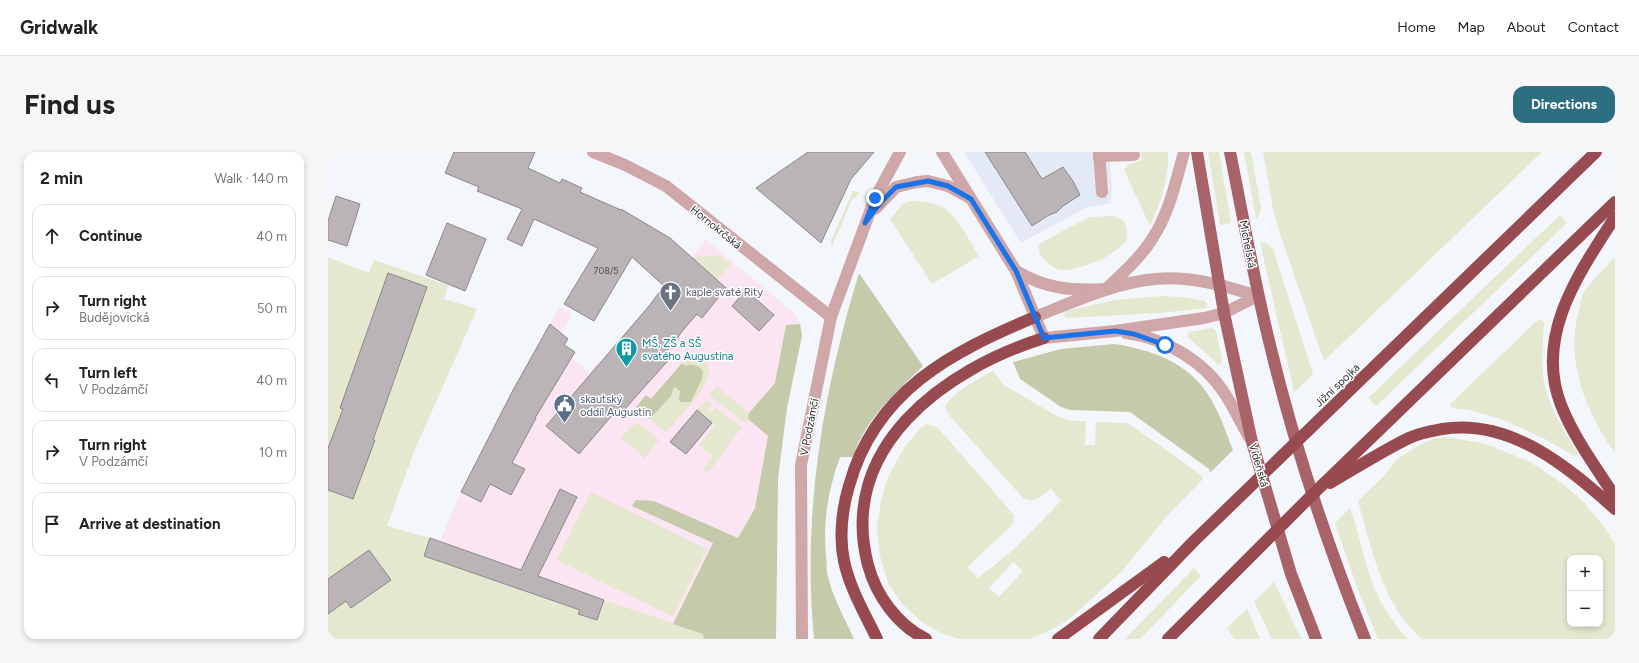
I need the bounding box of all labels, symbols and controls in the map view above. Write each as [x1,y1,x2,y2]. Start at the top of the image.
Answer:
text: Gridwalk [20,16,98,39]
text: Home [1397,19,1436,36]
text: Map [1458,19,1485,36]
text: About [1507,19,1546,36]
text: Contact [1568,19,1619,36]
button: Directions [1513,86,1615,123]
text: Find us [24,87,115,121]
text: 2 min [40,168,83,188]
text: Walk · 140 m [214,171,288,186]
route end [866,189,884,207]
street label: Hornokrčská [688,203,744,252]
street label: Michelská [1237,219,1259,269]
icon: ahead [41,225,63,247]
text: Continue [79,227,142,245]
text: 40 m [256,229,287,244]
house number: 708/5 [594,265,618,276]
church icon: kaple svaté Rity [658,279,684,312]
place label: kaple svaté Rity [686,286,763,299]
text: Turn right [79,292,147,310]
icon: right [41,297,63,319]
text: 50 m [257,301,287,316]
text: Budějovická [79,310,149,325]
building icon: MŠ, ZŠ a SŠ svatého Augustina [613,336,639,369]
place label: MŠ, ZŠ a SŠ svatého Augustina [642,336,733,363]
route start [1156,336,1174,354]
street label: Jižní spojka [1312,361,1362,410]
text: Turn left [79,364,137,382]
icon: left [41,369,63,391]
text: 40 m [256,373,287,388]
text: V Podzámčí [79,382,148,397]
public building icon: skautský oddíl Augustin [552,392,578,425]
place label: skautský oddíl Augustin [580,393,651,419]
street label: V Podzámčí [798,397,822,457]
text: Turn right [79,436,147,454]
icon: right [41,441,63,463]
street label: Vídeňská [1246,442,1271,488]
text: 10 m [259,445,287,460]
text: V Podzámčí [79,454,148,469]
icon: arrive [41,513,63,535]
text: Arrive at destination [79,515,220,533]
map controls [1567,555,1603,627]
button: + [1567,555,1603,591]
button: − [1567,591,1603,627]

